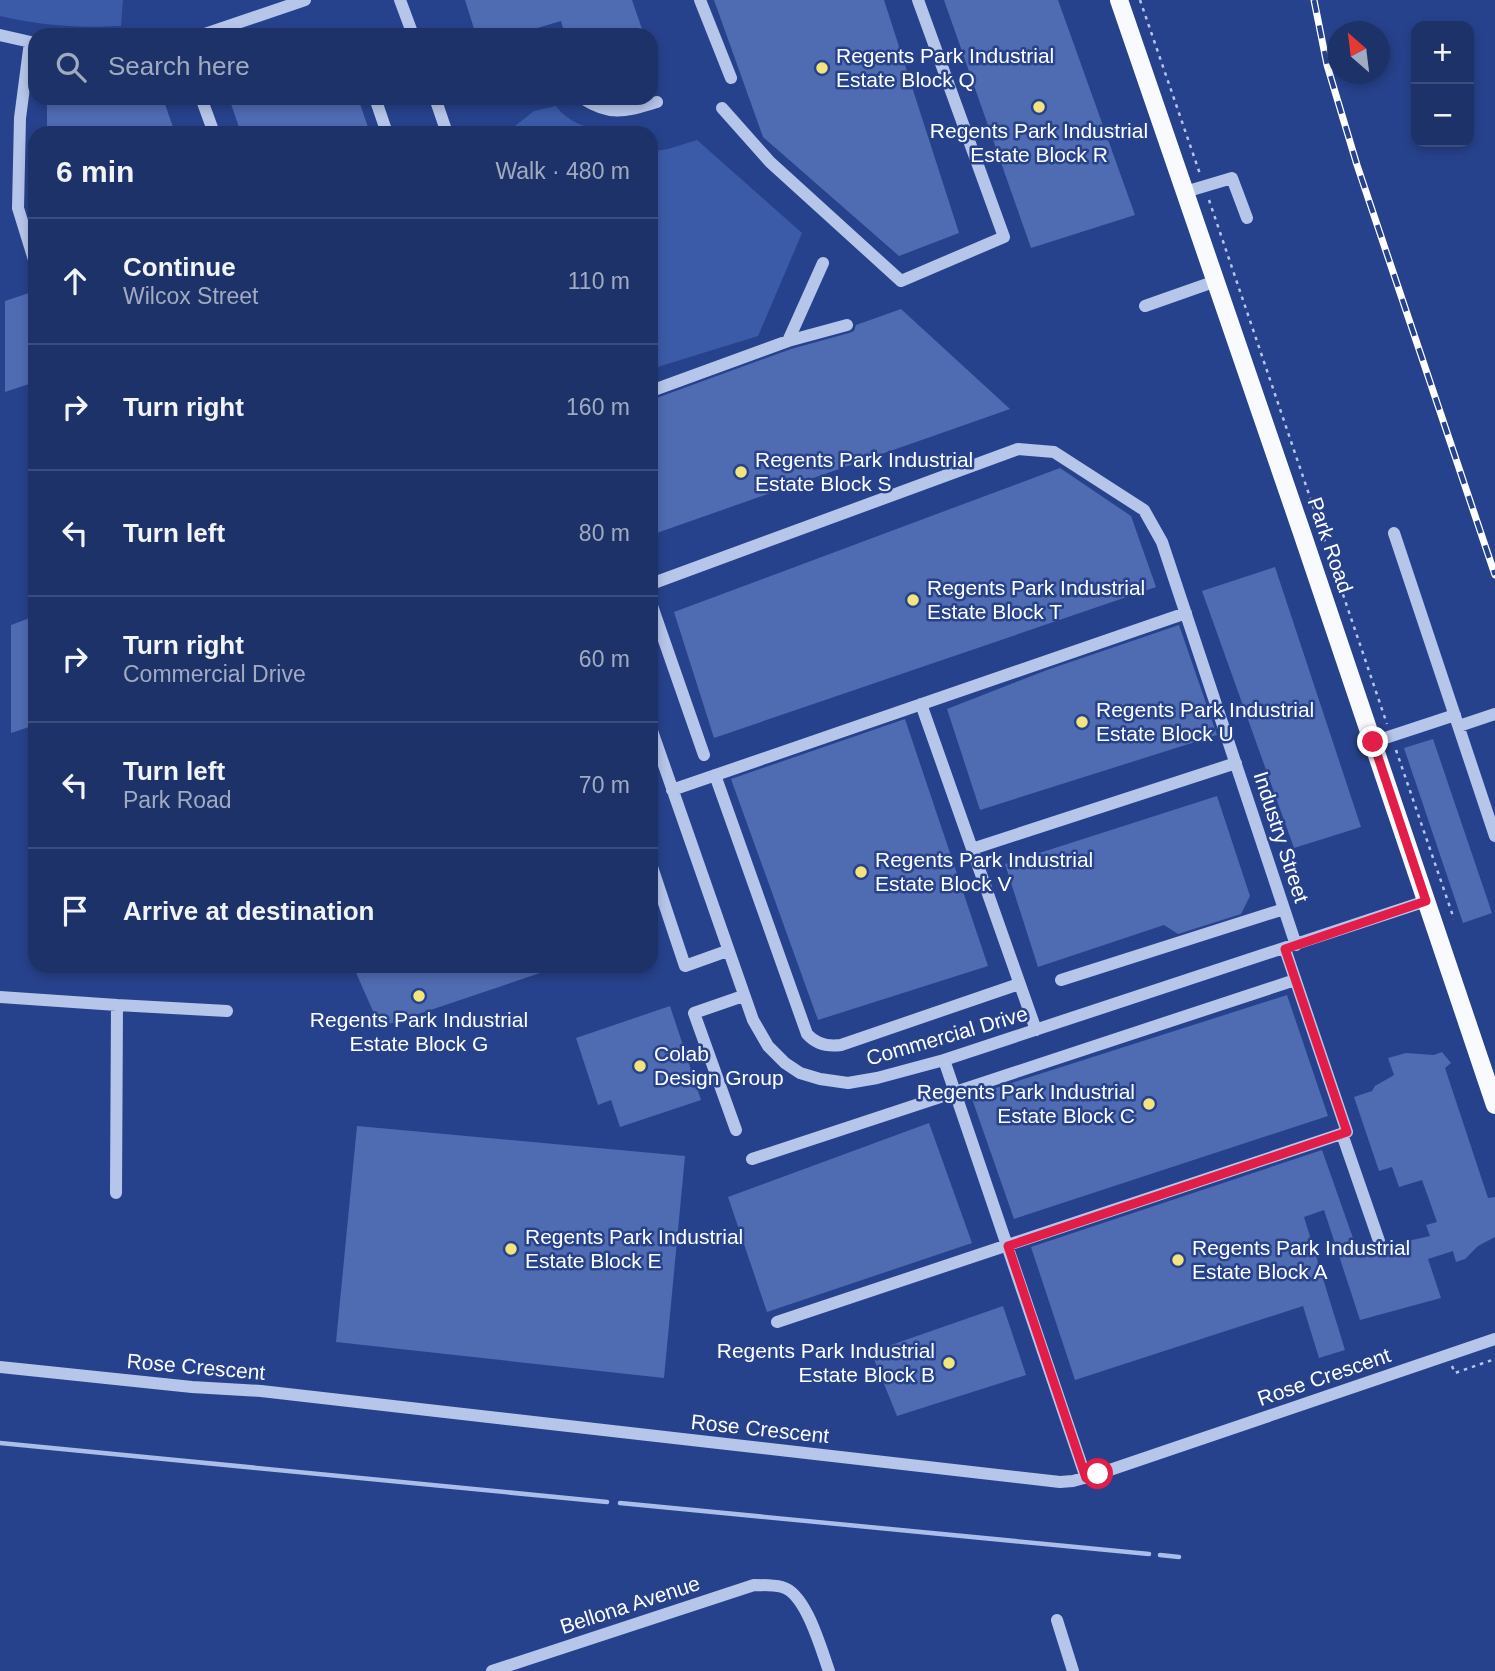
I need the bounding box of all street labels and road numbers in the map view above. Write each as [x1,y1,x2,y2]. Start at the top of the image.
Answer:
street label: Park Road [1303,494,1357,595]
street label: Industry Street [1249,768,1314,905]
street label: Commercial Drive [863,1001,1030,1070]
street label: Rose Crescent [1254,1343,1393,1410]
street label: Rose Crescent [126,1349,266,1384]
street label: Rose Crescent [690,1410,830,1447]
street label: Bellona Avenue [557,1571,703,1638]

